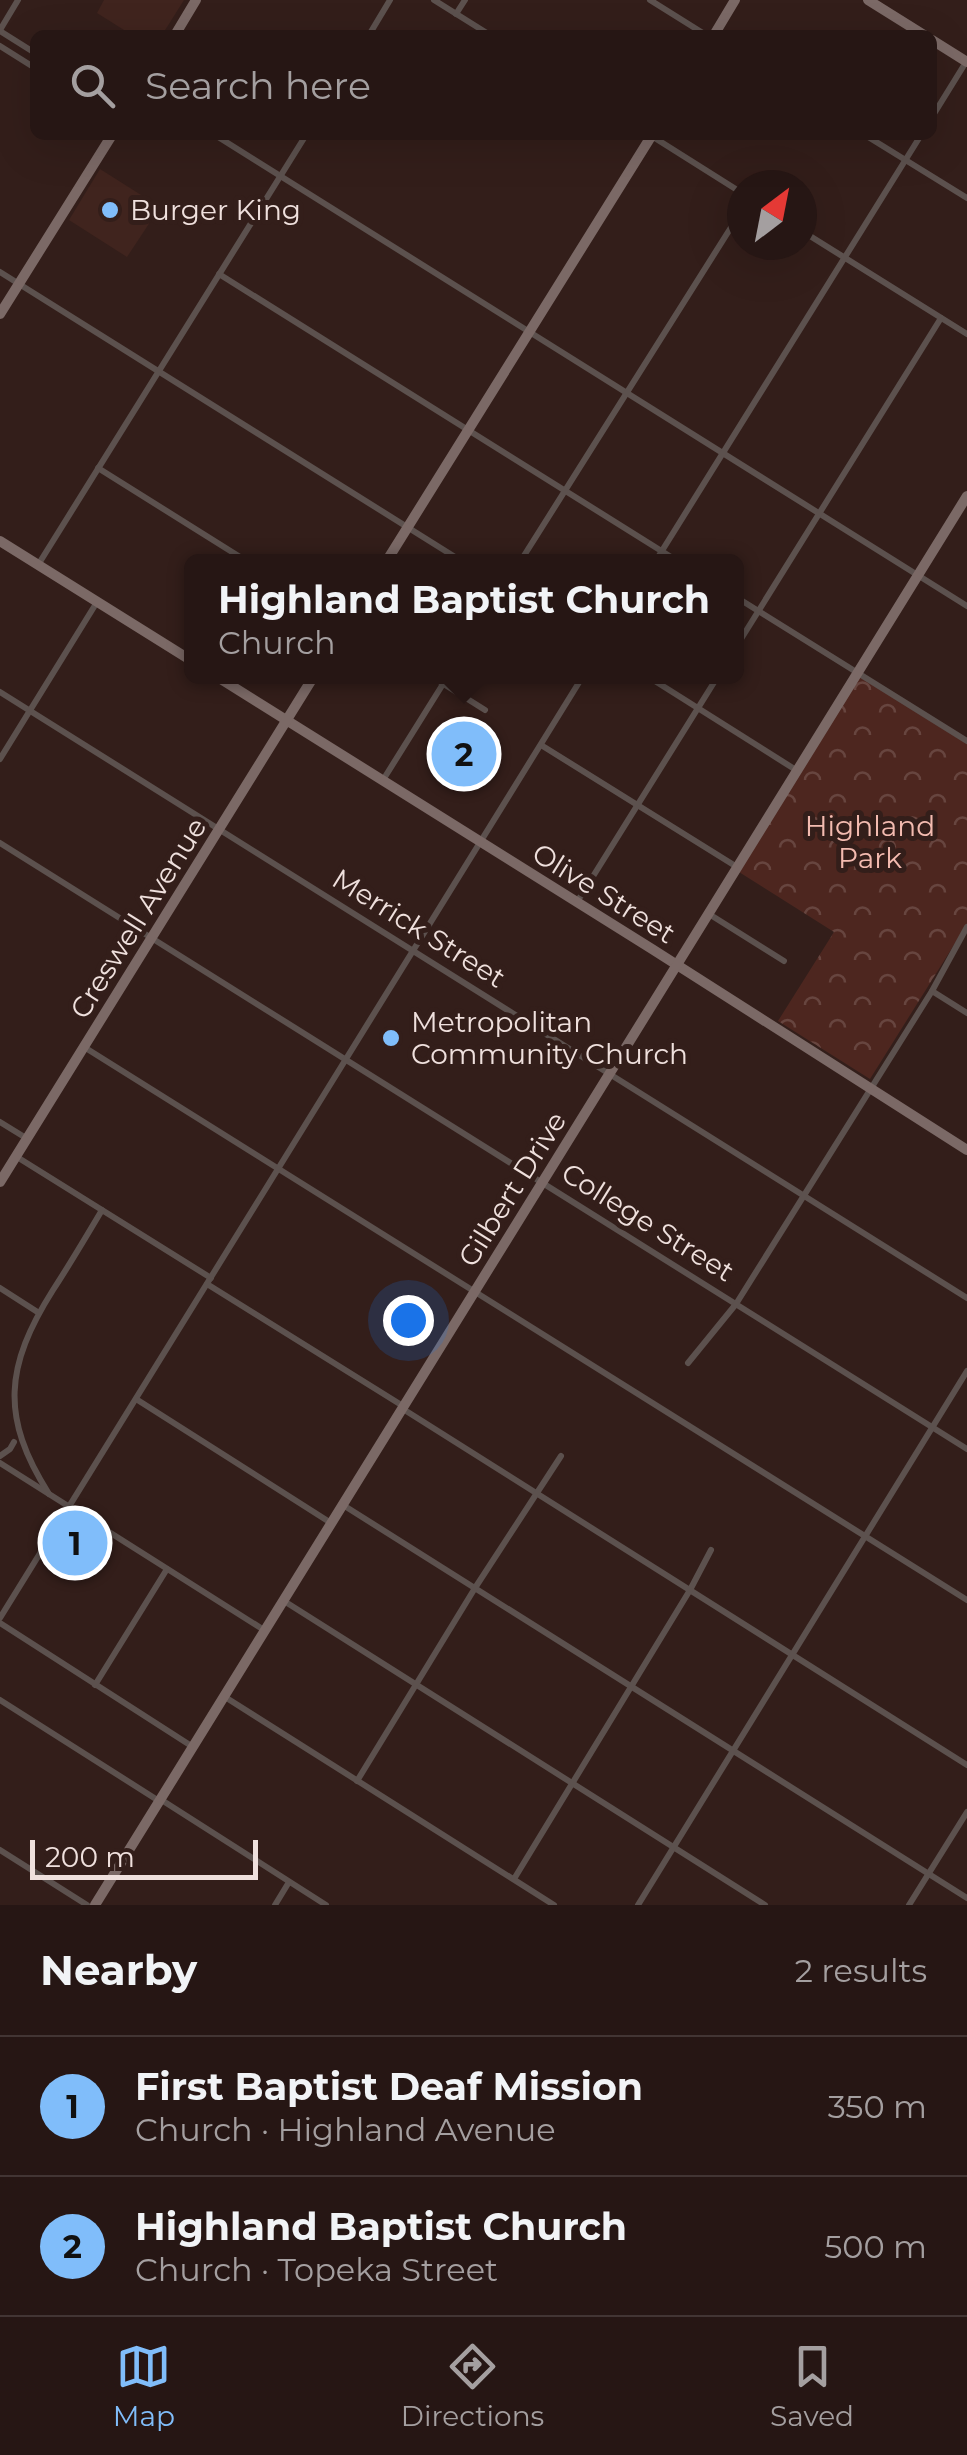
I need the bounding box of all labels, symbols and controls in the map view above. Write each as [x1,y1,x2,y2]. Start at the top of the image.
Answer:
search box [30,30,937,140]
icon: search [65,58,120,113]
text: Search here [145,62,371,109]
north arrow [727,170,817,260]
place label: Burger King [130,193,301,227]
marker: Burger King [99,199,121,221]
popup [184,554,744,684]
text: Highland Baptist Church [218,576,710,623]
text: Church [218,623,336,662]
pin: 2 [432,716,496,792]
park label: Highland Park [805,809,935,875]
street label: Creswell Avenue [63,811,213,1025]
street label: Olive Street [526,836,682,950]
street label: Merrick Street [326,861,512,995]
place label: Metropolitan Community Church [411,1005,688,1071]
marker: Metropolitan Community Church [380,1027,402,1049]
street label: Gilbert Drive [451,1105,573,1273]
street label: College Street [556,1155,740,1289]
your location [383,1295,434,1346]
pin: 1 [42,1506,108,1580]
scale bar [30,1835,258,1880]
text: 200 m [45,1840,135,1874]
text: Nearby [40,1944,197,1996]
text: 2 results [795,1951,927,1990]
text: First Baptist Deaf Mission [135,2063,643,2110]
text: 1 [66,2087,79,2126]
text: 350 m [828,2087,927,2126]
text: Church · Highland Avenue [135,2110,556,2149]
text: Highland Baptist Church [135,2203,627,2250]
text: 2 [63,2227,82,2266]
text: 500 m [824,2227,927,2266]
text: Church · Topeka Street [135,2250,498,2289]
tab: Map [113,2339,175,2433]
tab: Directions [401,2339,544,2433]
tab: Saved [770,2339,854,2433]

